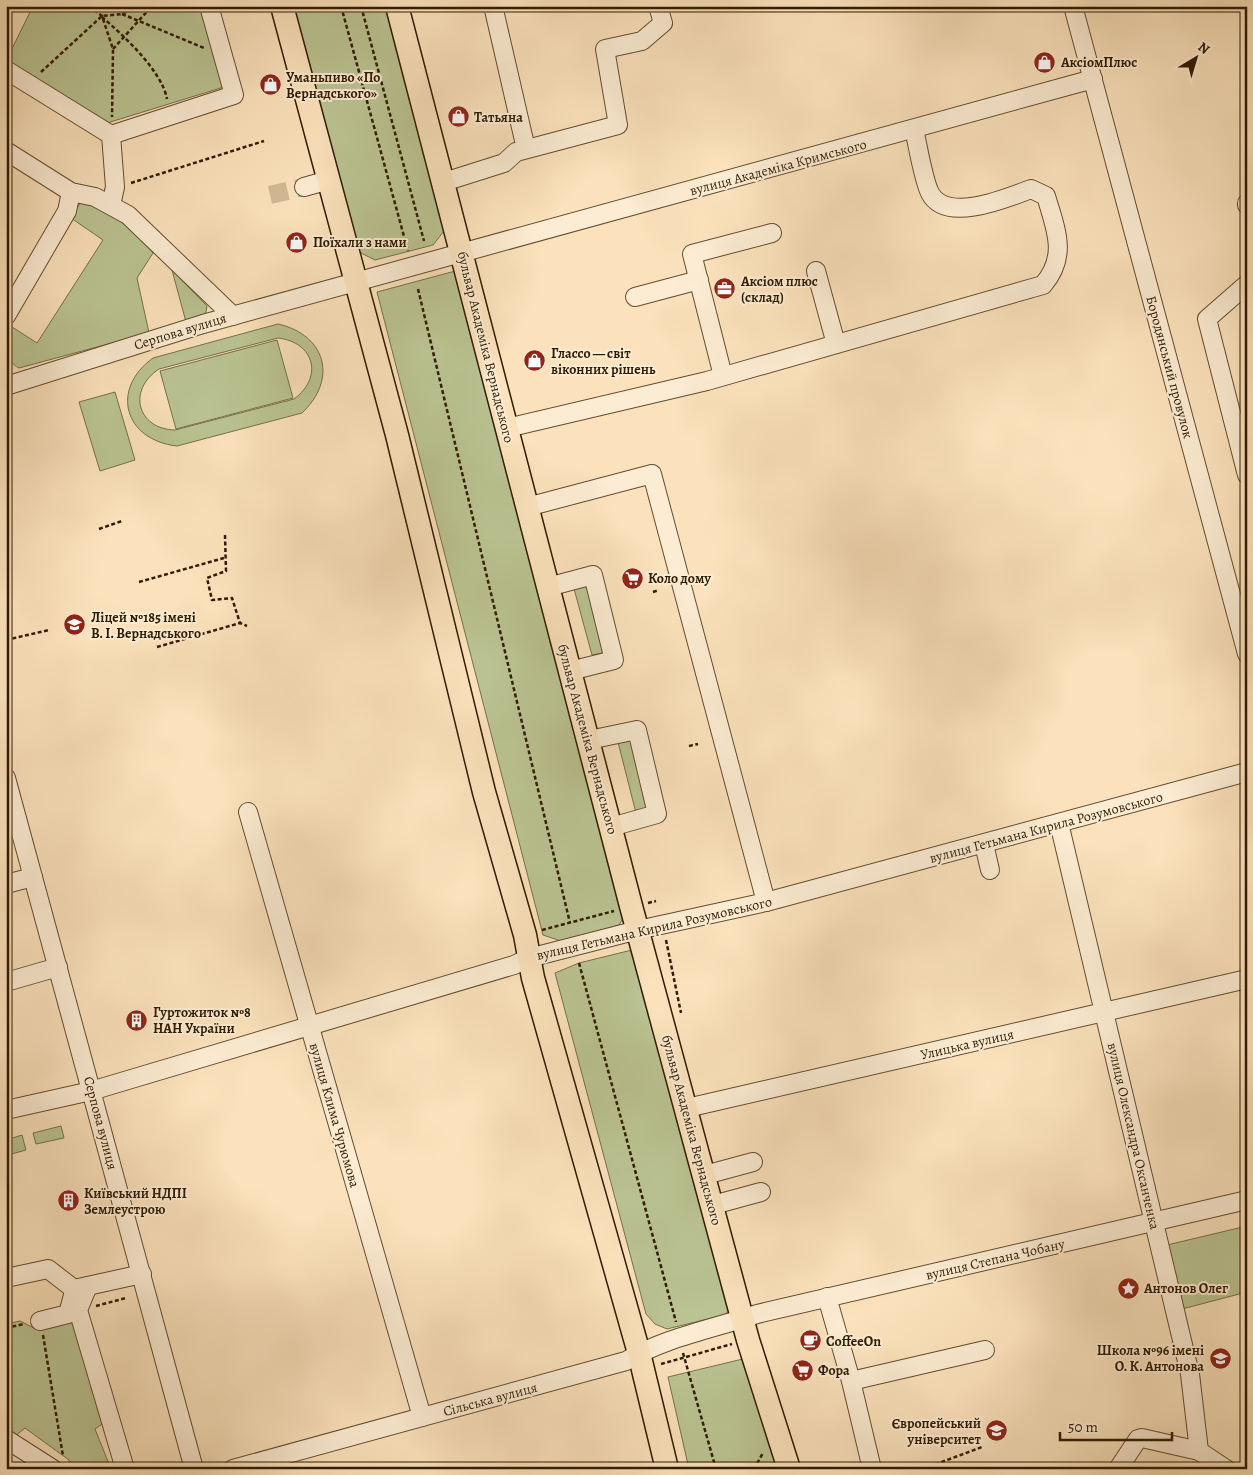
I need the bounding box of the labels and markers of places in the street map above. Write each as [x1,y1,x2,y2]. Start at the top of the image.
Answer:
shop icon: АксіомПлюс [1033,50,1057,74]
place label: АксіомПлюс [1060,53,1137,72]
place label: Уманьпиво «По Вернадського» [286,68,380,103]
shop icon: Уманьпиво «По Вернадського» [258,73,282,97]
shop icon: Татьяна [446,105,470,129]
place label: Татьяна [474,108,523,127]
shop icon: Поїхали з нами [285,230,309,254]
place label: Поїхали з нами [313,233,407,252]
place label: Аксіом плюс (склад) [740,272,818,307]
office icon: Аксіом плюс (склад) [713,277,737,301]
place label: Глассо — світ віконних рішень [551,344,656,379]
shop icon: Глассо — світ віконних рішень [523,349,547,373]
supermarket icon: Коло дому [620,566,644,590]
place label: Коло дому [648,569,711,588]
place label: Ліцей №185 імені В. І. Вернадського [91,608,201,643]
school or university icon: Ліцей №185 імені В. І. Вернадського [63,613,87,637]
place label: Гуртожиток №8 НАН України [153,1003,251,1038]
building icon: Гуртожиток №8 НАН України [125,1008,149,1032]
place label: Київський НДПІ Землеустрою [84,1184,187,1219]
building icon: Київський НДПІ Землеустрою [56,1189,80,1213]
place icon: Антонов Олег [1116,1276,1140,1300]
place label: Антонов Олег [1143,1279,1228,1298]
cafe icon: CoffeeOn [798,1329,822,1353]
place label: CoffeeOn [826,1332,881,1351]
place label: Школа №96 імені О. К. Антонова [1097,1341,1204,1376]
school or university icon: Школа №96 імені О. К. Антонова [1208,1346,1232,1370]
supermarket icon: Фора [790,1358,814,1382]
place label: Фора [818,1361,850,1380]
place label: Європейський університет [892,1414,982,1449]
school or university icon: Європейський університет [985,1419,1009,1443]

